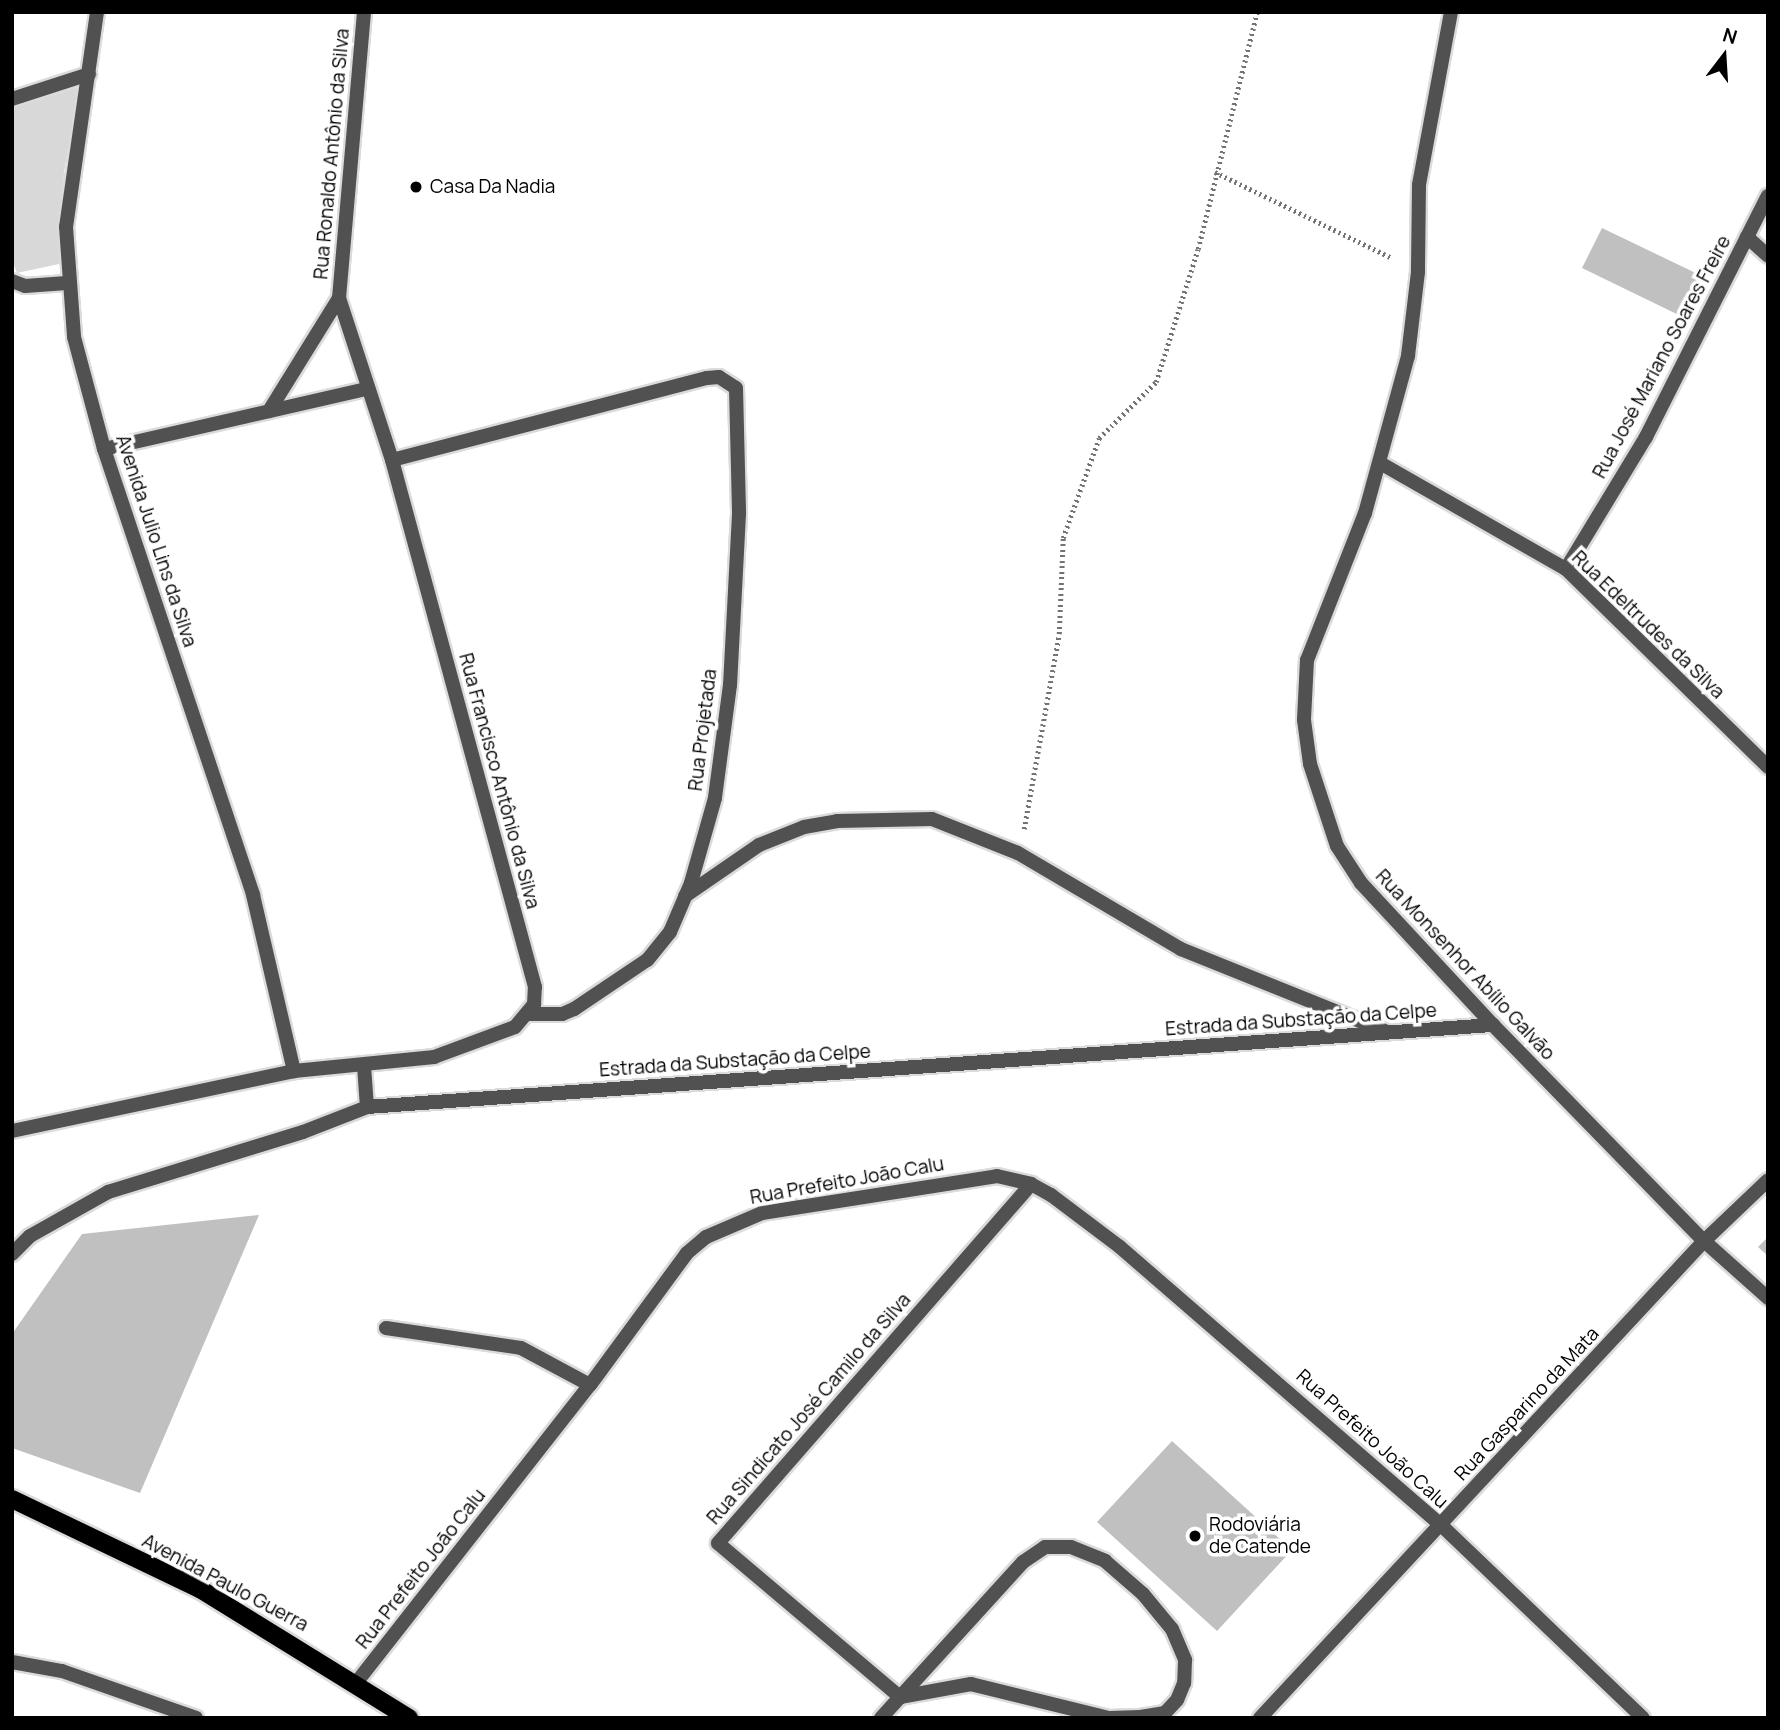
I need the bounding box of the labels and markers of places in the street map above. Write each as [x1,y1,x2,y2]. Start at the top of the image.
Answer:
place label: Casa Da Nadia [430,176,555,198]
marker: Casa Da Nadia [408,179,424,195]
place label: Rodoviária de Catende [1209,1514,1311,1558]
marker: Rodoviária de Catende [1187,1528,1203,1544]

